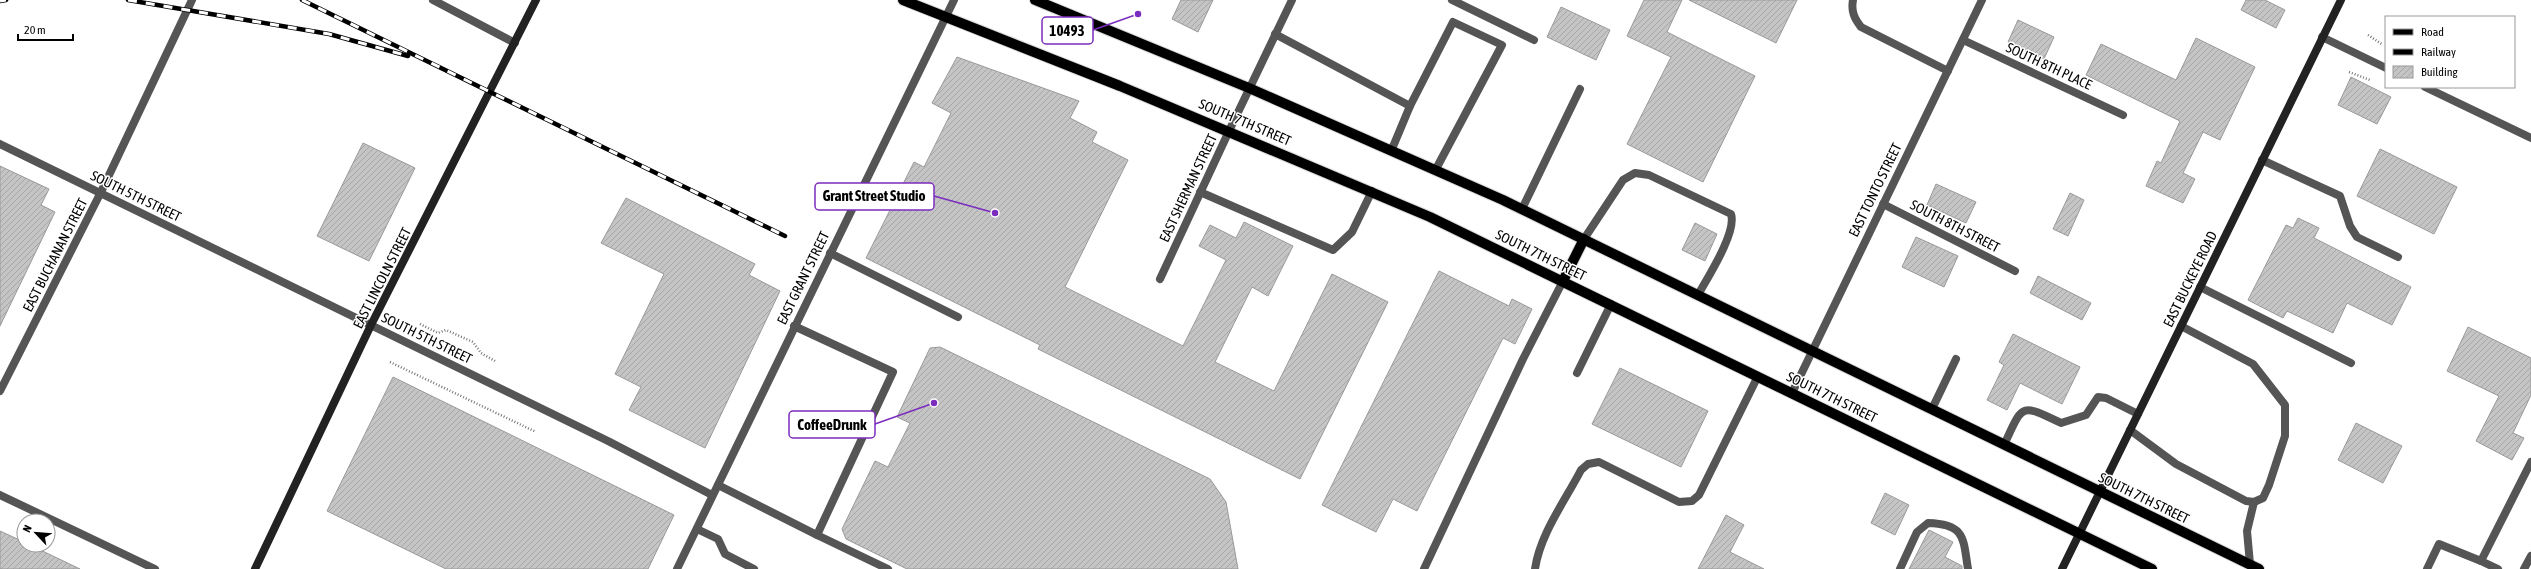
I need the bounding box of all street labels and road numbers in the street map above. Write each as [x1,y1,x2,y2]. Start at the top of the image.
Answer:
street label: SOUTH 8TH PLACE [2004,39,2094,93]
street label: SOUTH 7TH STREET [1197,95,1293,149]
street label: EAST SHERMAN STREET [1156,131,1220,245]
street label: EAST TONTO STREET [1845,141,1905,239]
street label: SOUTH 5TH STREET [88,167,184,225]
street label: EAST BUCHANAN STREET [19,196,91,314]
street label: SOUTH 8TH STREET [1908,197,2002,255]
street label: EAST LINCOLN STREET [350,225,414,331]
street label: SOUTH 7TH STREET [1493,226,1589,284]
street label: EAST BUCKEYE ROAD [2160,228,2220,330]
street label: EAST GRANT STREET [774,229,832,327]
street label: SOUTH 5TH STREET [379,309,475,367]
street label: SOUTH 7TH STREET [1784,368,1880,426]
street label: SOUTH 7TH STREET [2096,469,2192,527]

